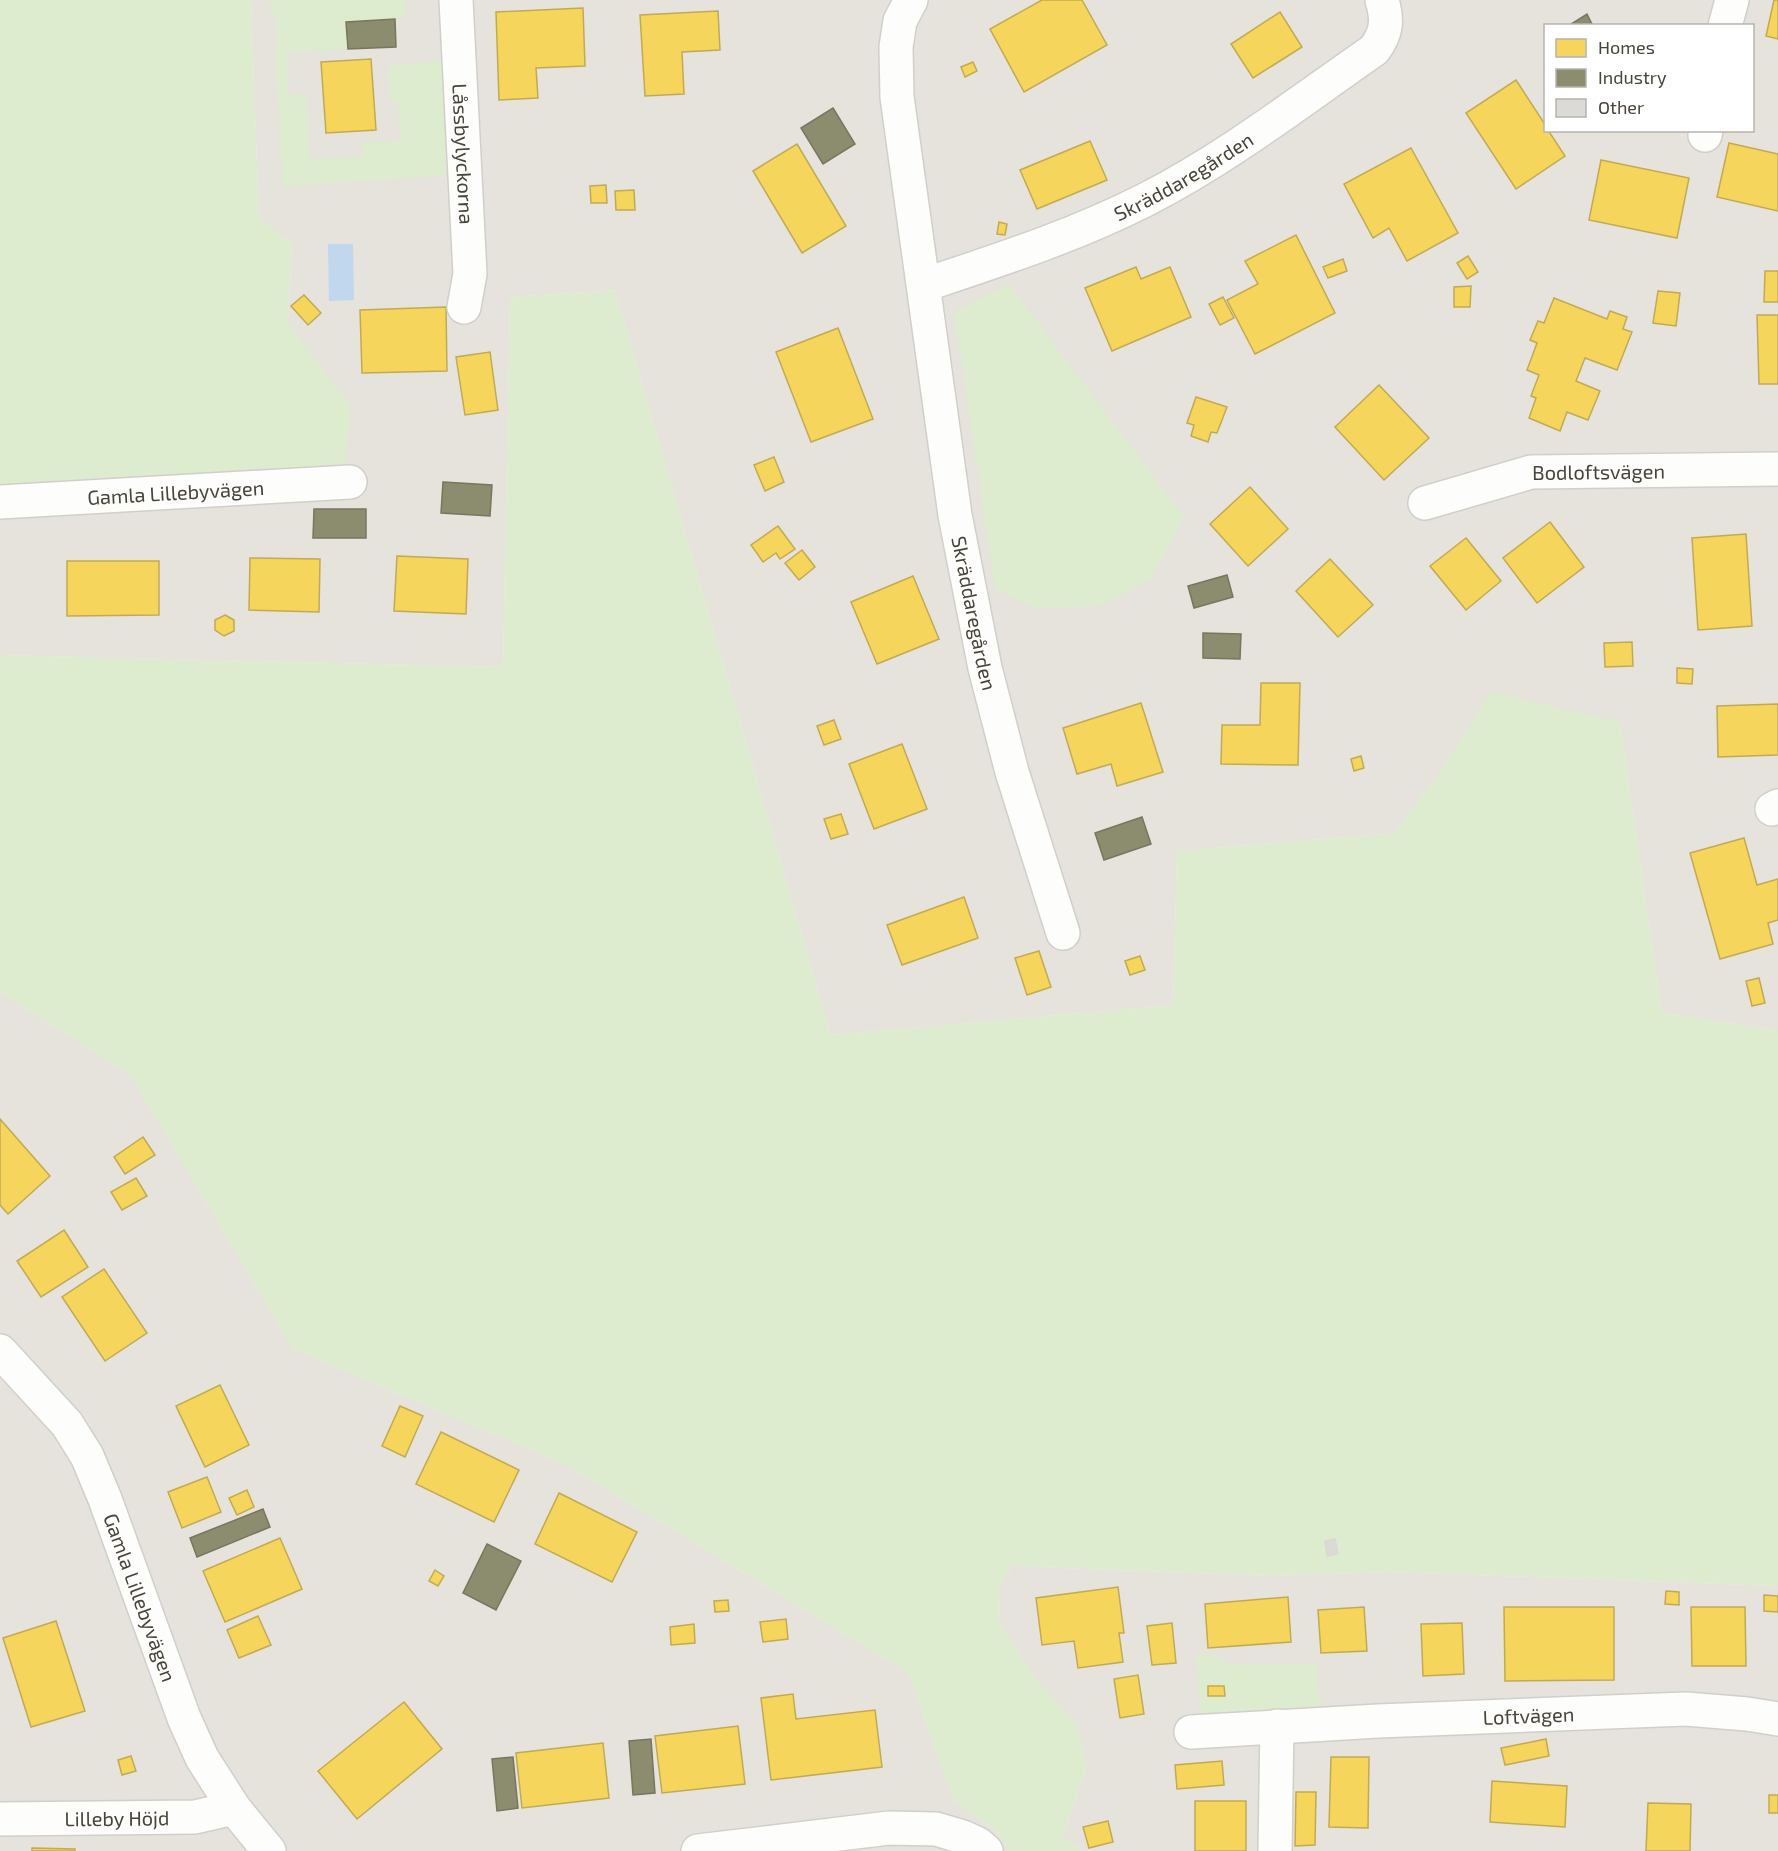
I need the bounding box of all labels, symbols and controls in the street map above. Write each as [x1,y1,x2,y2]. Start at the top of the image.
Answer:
legend [1544,24,1754,132]
text: Homes [1598,36,1655,58]
text: Industry [1598,66,1667,88]
street label: Låssbylyckorna [448,83,479,225]
text: Other [1598,96,1644,118]
street label: Skräddaregården [1110,127,1257,225]
street label: Bodloftsvägen [1532,458,1665,484]
street label: Gamla Lillebyvägen [87,475,265,509]
street label: Skräddaregården [947,534,1002,693]
street label: Gamla Lillebyvägen [99,1510,182,1685]
street label: Loftvägen [1482,1701,1575,1729]
street label: Lilleby Höjd [64,1805,170,1830]

